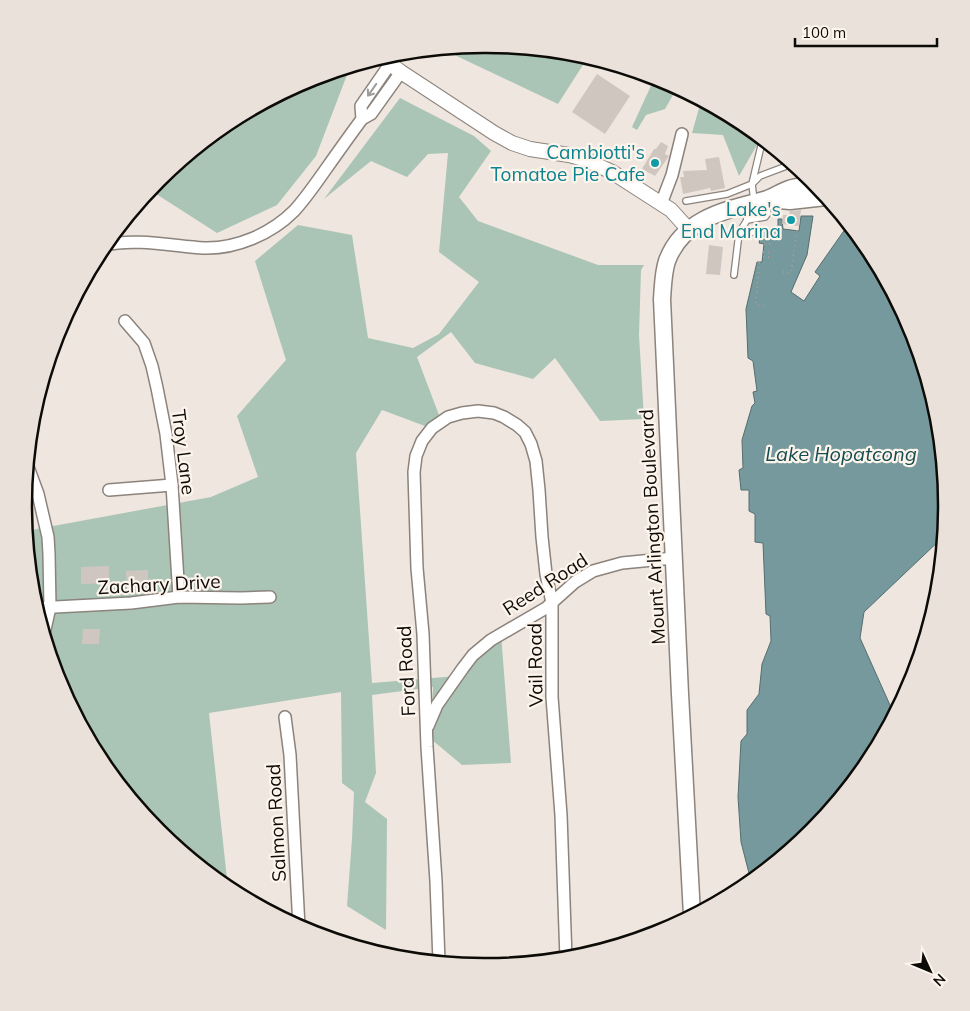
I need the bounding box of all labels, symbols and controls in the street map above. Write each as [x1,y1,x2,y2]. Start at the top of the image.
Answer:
scale bar [795,15,938,47]
text: 100 m [802,23,846,42]
one-way arrow [367,83,377,97]
place label: Cambiotti's Tomatoe Pie Cafe [491,140,645,186]
marker: Cambiotti's Tomatoe Pie Cafe [649,157,661,169]
place label: Lake's End Marina [681,197,781,243]
marker: Lake's End Marina [785,214,797,226]
street label: Troy Lane [167,408,201,496]
street label: Mount Arlington Boulevard [634,409,670,645]
water label: Lake Hopatcong [765,441,917,466]
street label: Reed Road [498,548,592,620]
street label: Zachary Drive [97,569,221,599]
street label: Vail Road [522,623,548,707]
street label: Ford Road [392,625,420,717]
street label: Salmon Road [261,763,291,883]
north arrow [905,946,955,996]
text: N [929,970,949,990]

